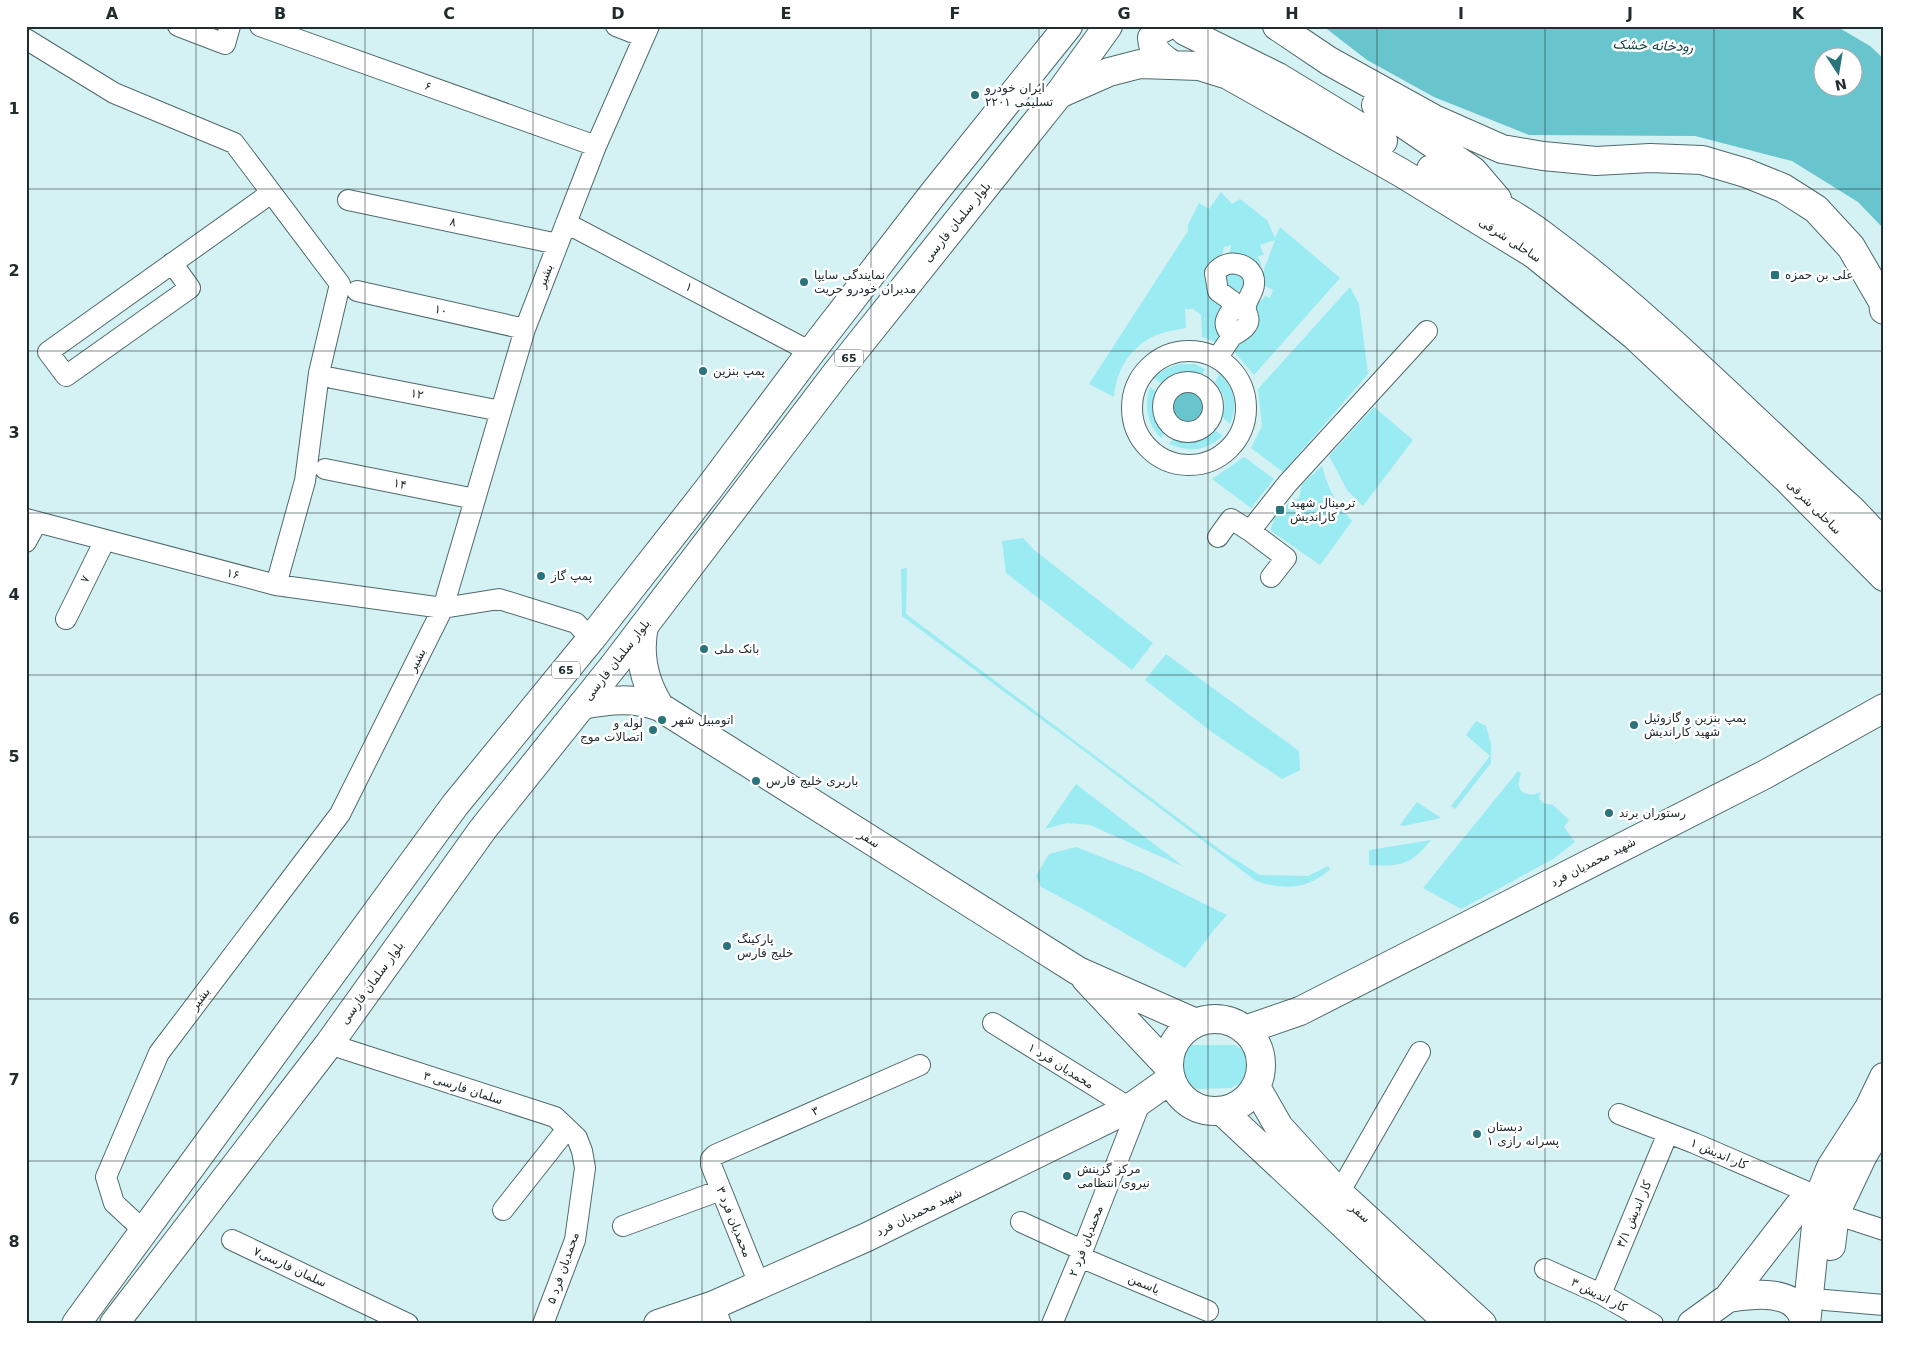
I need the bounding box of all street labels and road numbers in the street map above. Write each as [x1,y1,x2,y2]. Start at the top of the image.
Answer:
street label: ۶ [423,78,433,94]
street label: بلوار سلمان فارسی [920,179,994,265]
street label: ۸ [448,214,458,230]
street label: ساحلی شرقی [1476,215,1544,266]
street label: بشیر [534,262,557,291]
street label: ۱ [683,279,695,295]
street label: ۱۰ [433,302,449,318]
road number: 65 [835,349,863,366]
street label: ۱۲ [409,386,425,402]
street label: ۱۴ [392,476,408,492]
street label: ساحلی شرقی [1783,477,1844,538]
street label: ۱۶ [225,566,241,582]
street label: ۷ [77,573,93,585]
street label: بلوار سلمان فارسی [581,617,654,704]
street label: بشیر [405,646,430,675]
road number: 65 [552,662,580,678]
street label: سفر [854,827,882,852]
street label: شهید محمدیان فرد [1548,834,1639,890]
street label: بلوار سلمان فارسی [337,939,408,1028]
street label: بشیر [186,985,214,1014]
street label: ۱ محمدیان فرد [1025,1040,1097,1093]
street label: ۳ سلمان فارسی [421,1069,505,1108]
street label: ۳ [809,1103,821,1119]
street label: ۱ کار اندیش [1688,1136,1750,1173]
street label: ۳/۱ کار اندیش [1614,1178,1655,1250]
street label: ۳ محمدیان فرد [713,1185,755,1260]
street label: شهید محمدیان فرد [874,1185,965,1240]
street label: سفر [1345,1200,1373,1227]
street label: ۲ محمدیان فرد [1066,1203,1107,1279]
street label: ۵ محمدیان فرد [544,1230,583,1306]
street label: سلمان فارسی۷ [251,1244,329,1291]
street label: یاسمن [1126,1271,1162,1298]
street label: ۳ کار اندیش [1568,1275,1630,1316]

